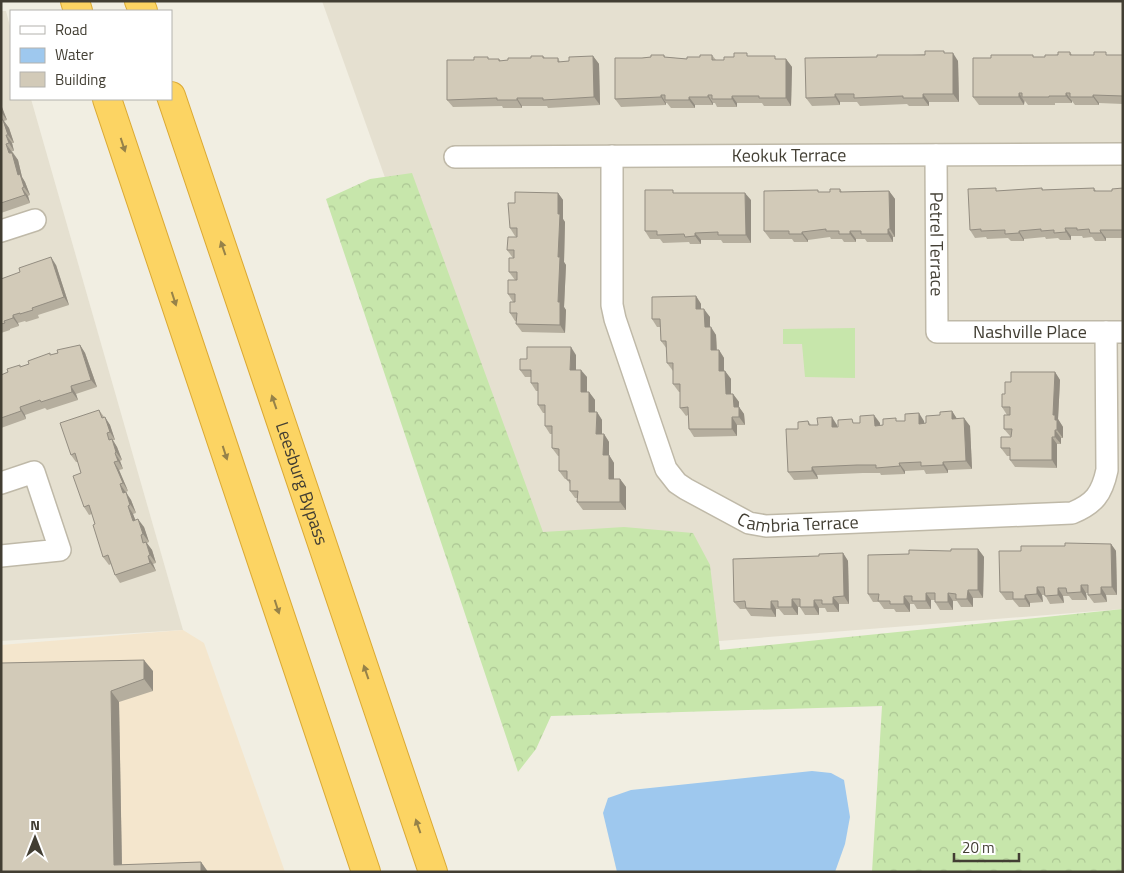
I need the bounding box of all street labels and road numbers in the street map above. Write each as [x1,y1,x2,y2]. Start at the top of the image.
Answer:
street label: Keokuk Terrace [732,141,846,169]
street label: Petrel Terrace [923,192,951,296]
street label: Nashville Place [973,318,1087,345]
street label: Leesburg Bypass [269,418,336,549]
street label: Cambria Terrace [732,505,859,540]

